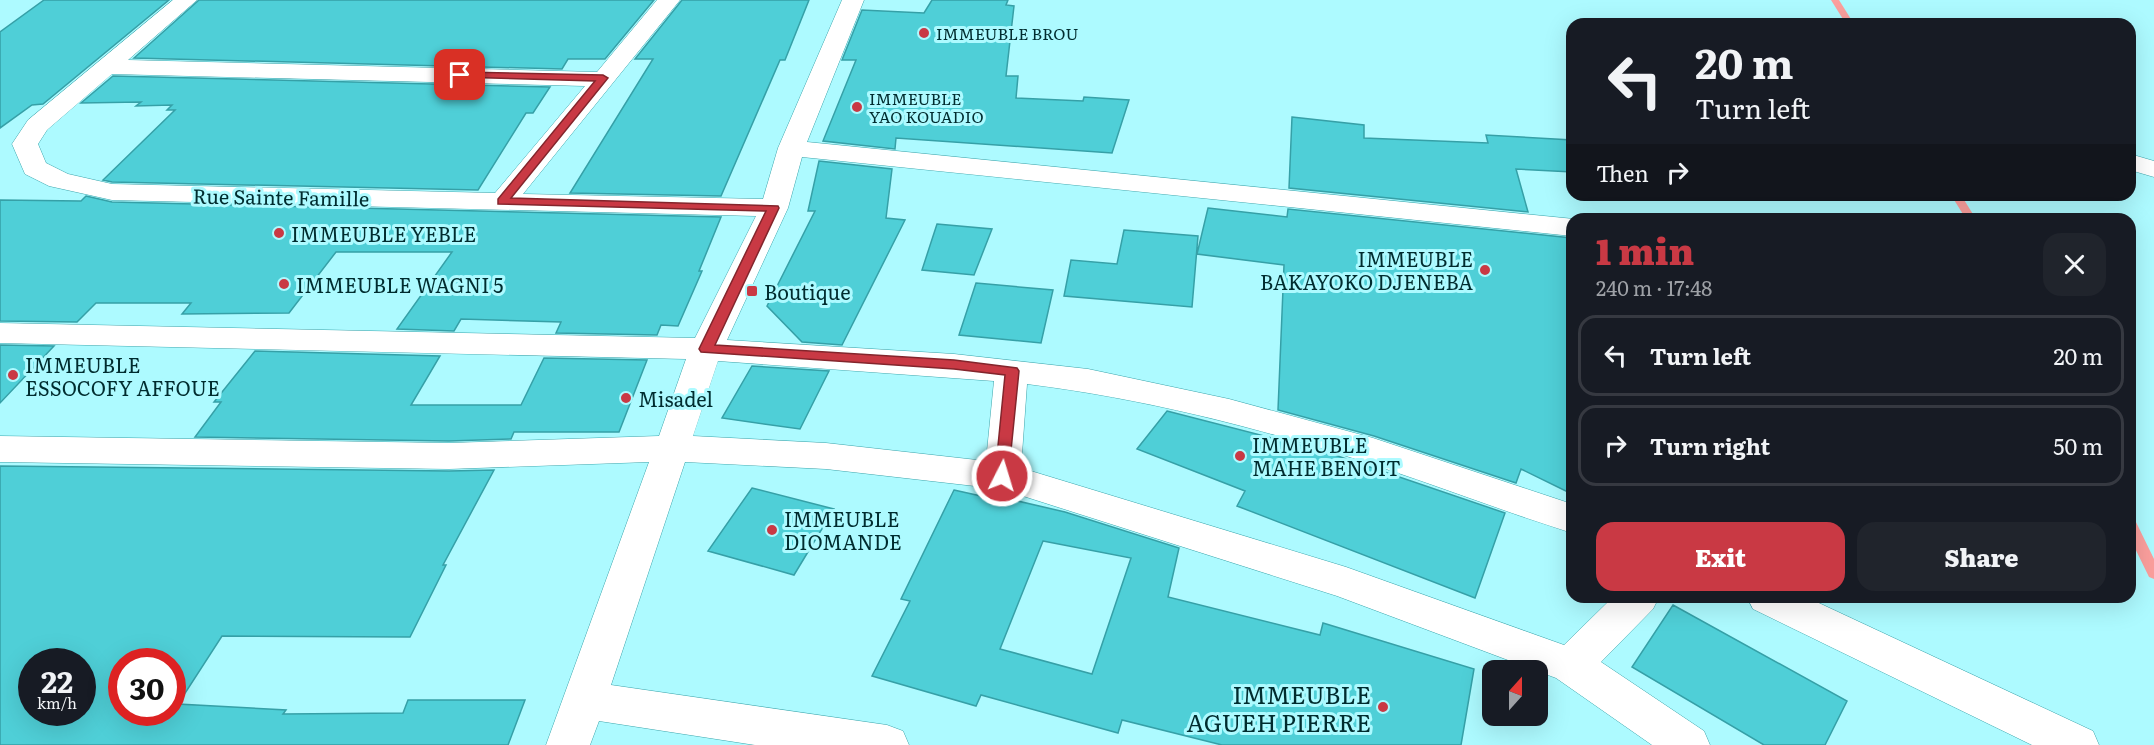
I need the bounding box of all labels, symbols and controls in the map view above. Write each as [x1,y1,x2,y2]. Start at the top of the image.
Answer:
place label: IMMEUBLE BROU [936,21,1078,45]
marker: IMMEUBLE BROU [917,26,931,40]
text: 20 m [1695,30,1794,92]
icon: left [1596,42,1674,120]
pin [434,49,485,100]
icon: arrive [443,58,476,91]
place label: IMMEUBLE YAO KOUADIO [869,86,984,128]
text: Turn left [1695,87,1810,127]
marker: IMMEUBLE YAO KOUADIO [850,100,864,114]
text: Then [1596,156,1649,189]
icon: right [1661,156,1694,189]
street label: Rue Sainte Famille [192,179,370,213]
place label: IMMEUBLE YEBLE [291,218,476,248]
text: 1 min [1596,223,1694,276]
marker: IMMEUBLE YEBLE [272,226,286,240]
button: close [2043,233,2106,296]
place label: IMMEUBLE BAKAYOKO DJENEBA [1260,243,1473,296]
marker: IMMEUBLE BAKAYOKO DJENEBA [1478,263,1492,277]
place label: IMMEUBLE WAGNI 5 [296,269,504,299]
text: 240 m · 17:48 [1596,272,1712,302]
place label: Boutique [764,276,851,306]
marker: IMMEUBLE WAGNI 5 [277,277,291,291]
marker: Boutique [745,284,759,298]
icon: left [1599,339,1632,372]
text: Turn left [1650,339,1751,372]
text: 20 m [2053,339,2103,372]
place label: IMMEUBLE ESSOCOFY AFFOUE [25,349,220,402]
marker: IMMEUBLE ESSOCOFY AFFOUE [6,368,20,382]
place label: Misadel [638,383,713,413]
marker: Misadel [619,391,633,405]
place label: IMMEUBLE MAHE BENOIT [1252,429,1401,482]
icon: right [1599,429,1632,462]
text: Turn right [1650,429,1770,462]
text: 50 m [2053,429,2103,462]
position arrow [970,444,1034,508]
marker: IMMEUBLE MAHE BENOIT [1233,449,1247,463]
place label: IMMEUBLE DIOMANDE [784,503,902,556]
button: Exit [1596,522,1845,591]
button: Share [1857,522,2106,591]
marker: IMMEUBLE DIOMANDE [765,523,779,537]
speed limit sign: 30 [108,648,186,726]
text: 22 [41,658,73,702]
north arrow [1482,660,1548,726]
map controls [1482,660,1548,726]
place label: IMMEUBLE AGUEH PIERRE [1187,676,1371,739]
text: km/h [37,691,77,714]
marker: IMMEUBLE AGUEH PIERRE [1376,700,1390,714]

